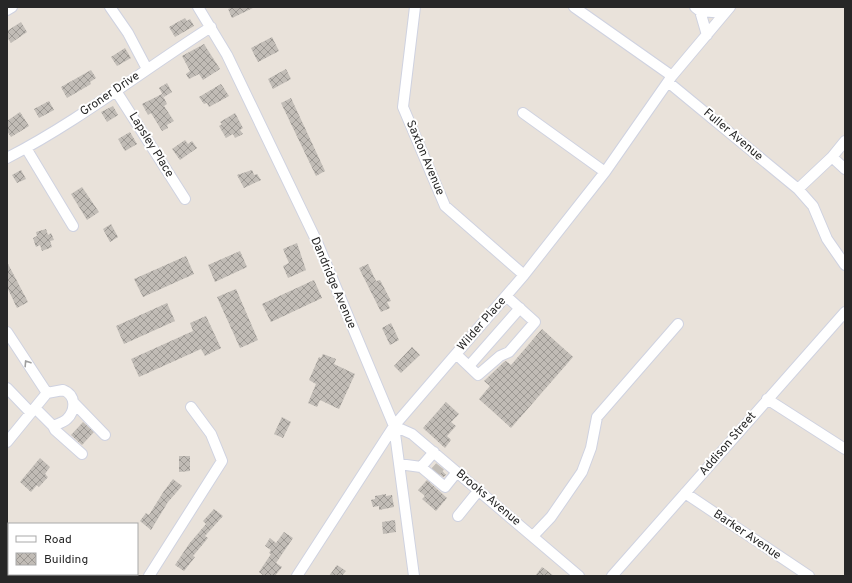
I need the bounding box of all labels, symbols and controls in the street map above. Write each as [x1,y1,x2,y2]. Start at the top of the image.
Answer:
street label: Groner Drive [77,68,143,120]
street label: Fuller Avenue [700,105,766,165]
street label: Lapsley Place [125,109,177,181]
street label: Saxton Avenue [402,118,448,198]
street label: Dandridge Avenue [306,235,360,331]
street label: Wilder Place [454,294,510,354]
one-way arrow [24,360,32,367]
street label: Addison Street [696,409,760,479]
street label: Brooks Avenue [452,466,524,530]
street label: Barker Avenue [710,506,784,564]
legend [8,523,138,575]
text: Road [44,532,72,548]
text: Building [44,552,88,568]

